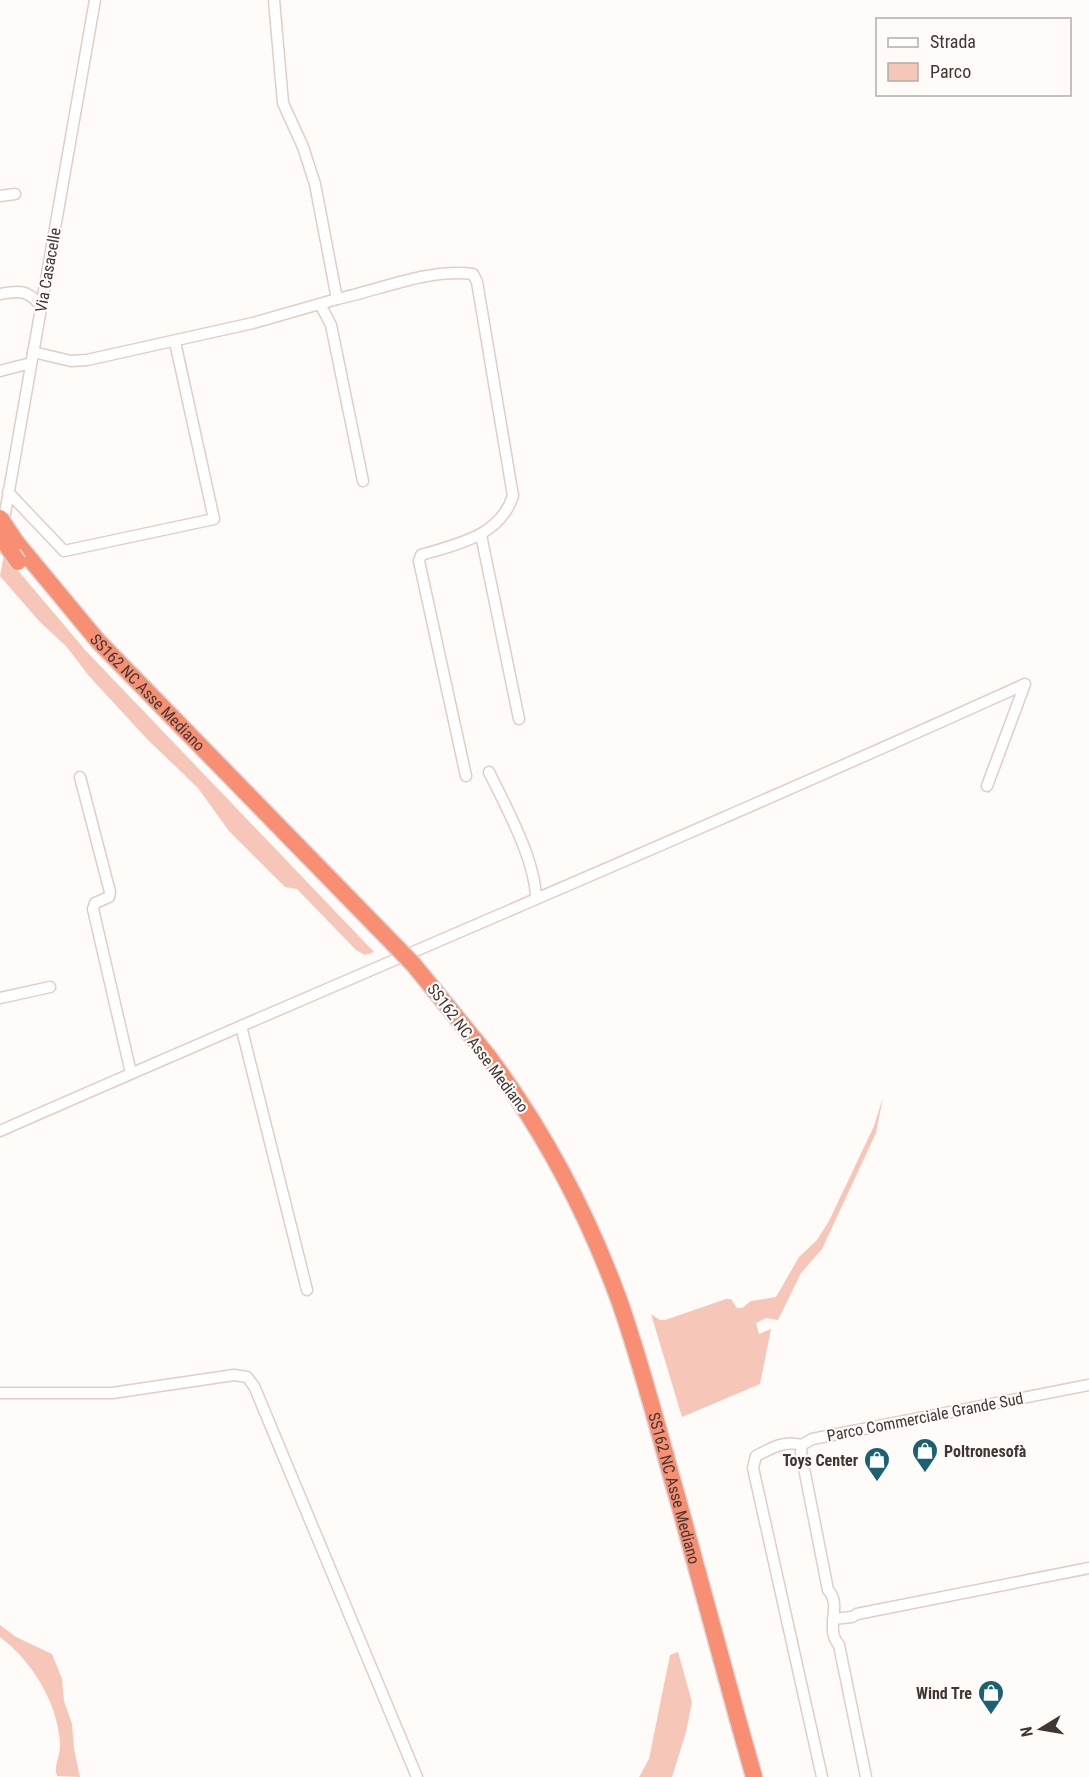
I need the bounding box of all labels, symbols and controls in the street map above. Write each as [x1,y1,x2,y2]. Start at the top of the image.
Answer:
legend [876,18,1071,96]
text: Strada [930,31,976,52]
text: Parco [930,61,971,82]
street label: Via Casacelle [31,226,65,314]
street label: SS162 NC Asse Mediano [86,630,209,755]
street label: SS162 NC Asse Mediano [423,980,533,1116]
street label: Parco Commerciale Grande Sud [825,1389,1025,1445]
street label: SS162 NC Asse Mediano [645,1410,704,1566]
shop icon: Poltronesofà [910,1436,940,1474]
place label: Poltronesofà [944,1442,1027,1461]
shop icon: Toys Center [862,1445,892,1483]
place label: Toys Center [782,1451,858,1470]
shop icon: Wind Tre [976,1678,1006,1716]
place label: Wind Tre [916,1684,972,1703]
north arrow [1011,1699,1071,1759]
text: N [1017,1725,1037,1738]

